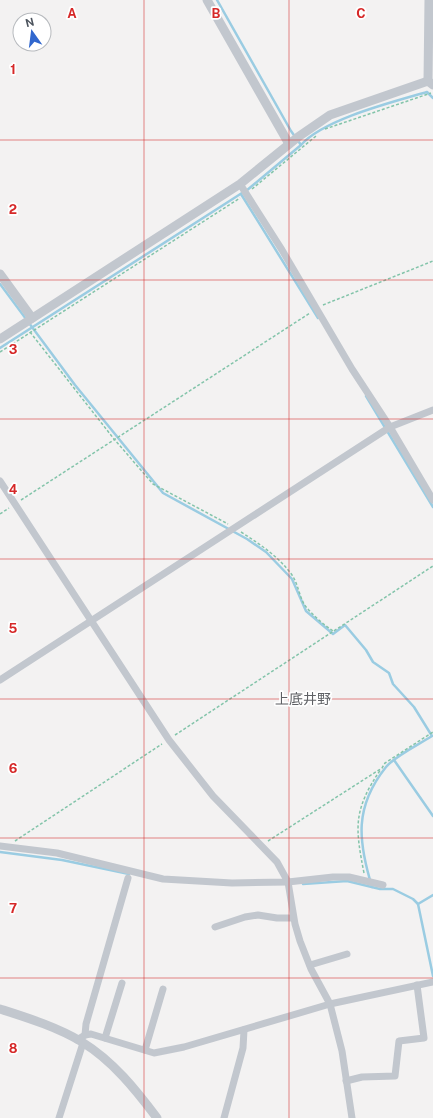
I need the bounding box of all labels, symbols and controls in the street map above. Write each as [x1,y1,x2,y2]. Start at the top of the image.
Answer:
text: A [67,6,77,21]
text: B [212,6,221,21]
text: C [356,6,366,21]
north arrow [12,12,52,52]
text: N [24,15,35,29]
text: 1 [10,62,16,77]
text: 2 [9,202,17,217]
text: 3 [9,342,18,357]
text: 4 [9,482,18,497]
text: 5 [9,621,18,636]
district label: 上底井野 [275,691,331,707]
text: 6 [9,761,18,776]
text: 7 [9,901,17,916]
text: 8 [9,1041,18,1056]

